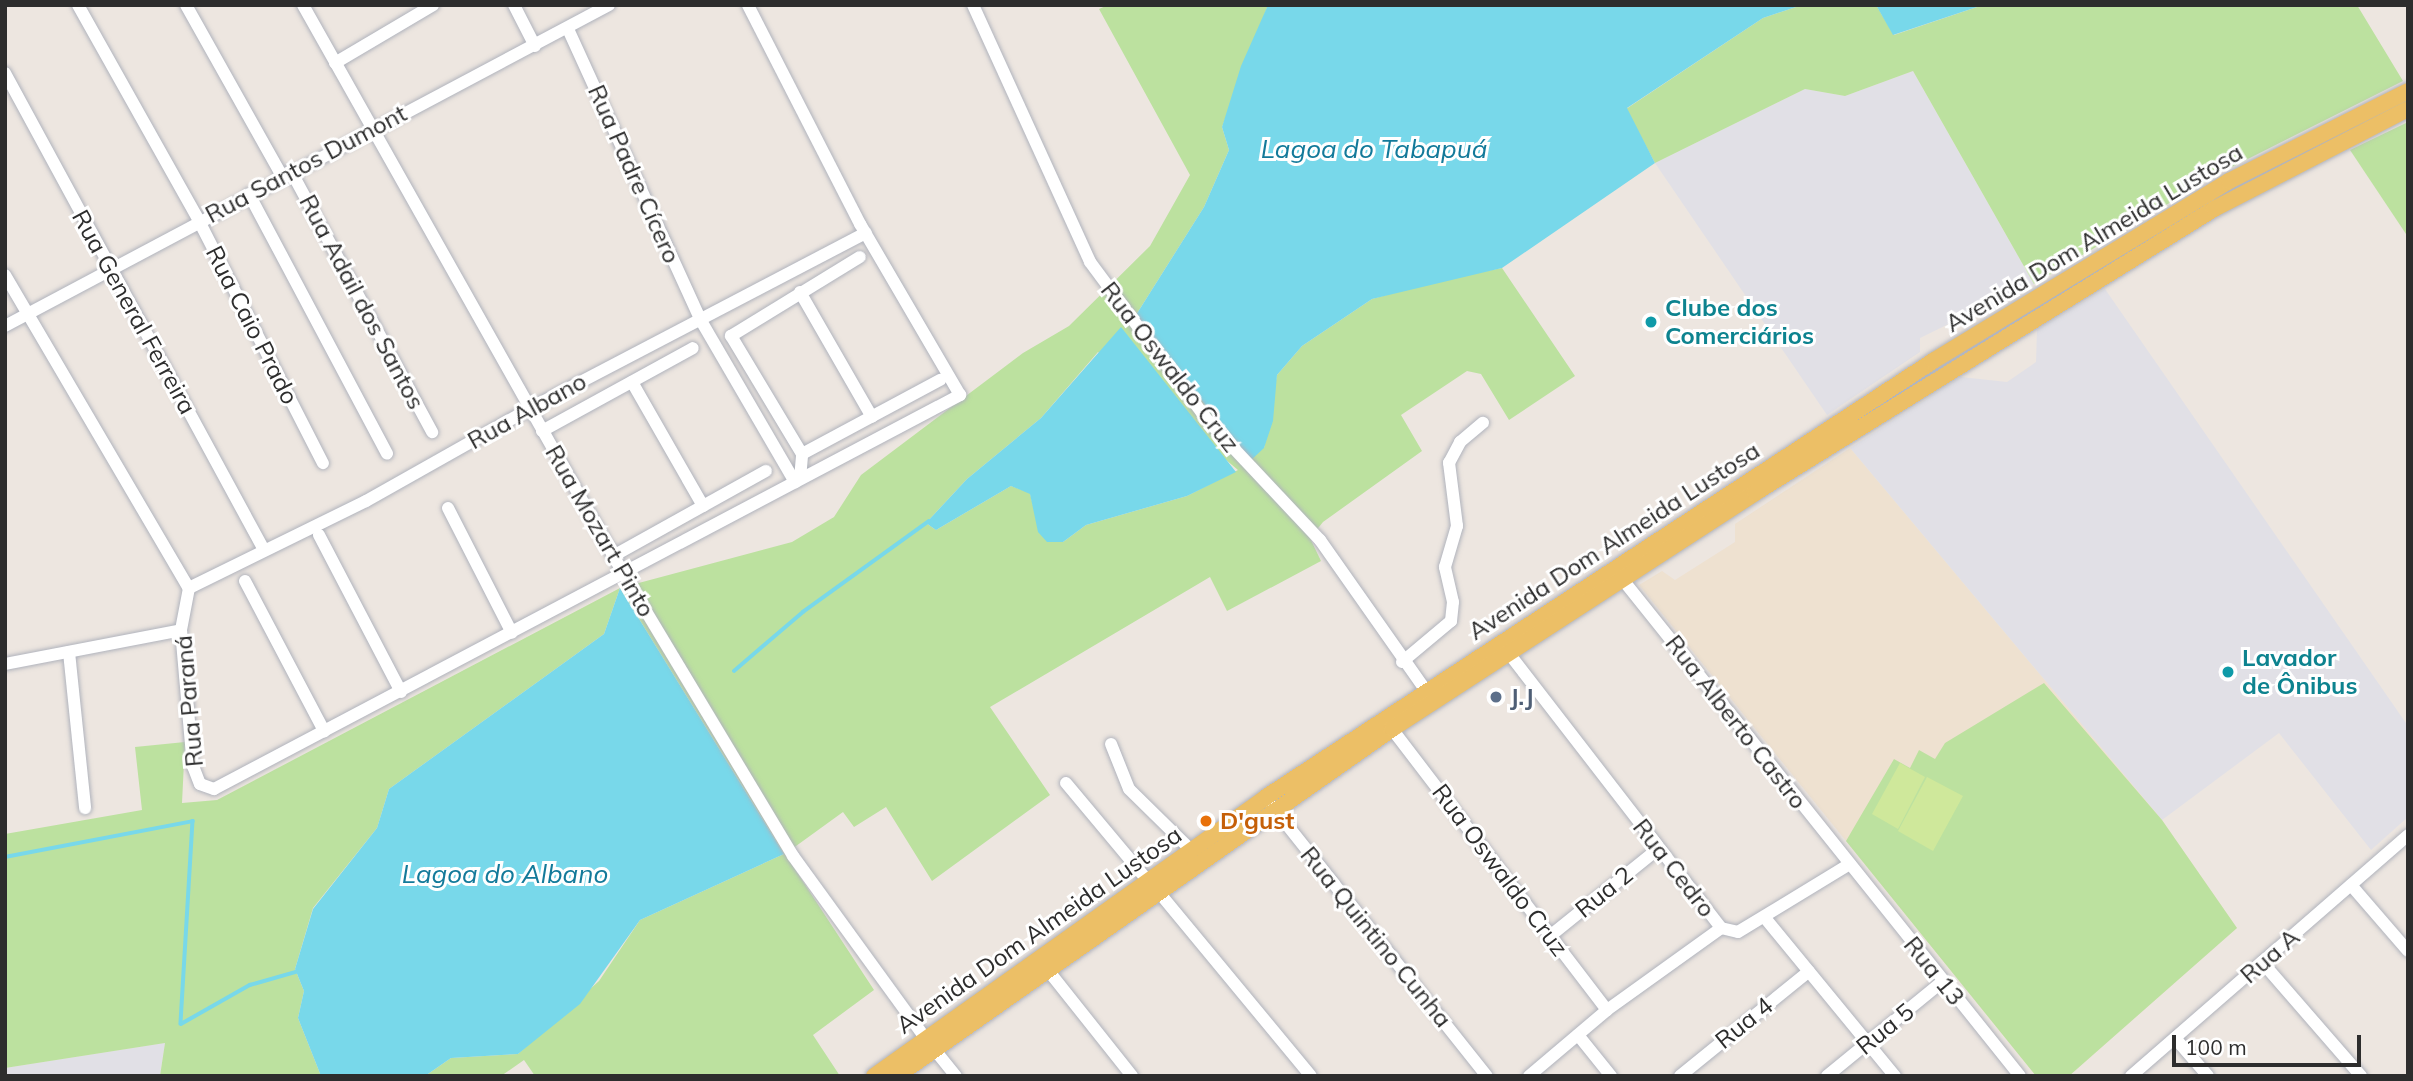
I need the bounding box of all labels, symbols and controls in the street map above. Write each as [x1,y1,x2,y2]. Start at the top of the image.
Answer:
street label: Rua Padre Cícero [582,80,686,268]
street label: Rua Santos Dumont [200,99,412,229]
water label: Lagoa do Tabapuá [1261,133,1487,165]
street label: Avenida Dom Almeida Lustosa [1940,138,2248,338]
street label: Rua Adail dos Santos [293,190,431,414]
street label: Rua General Ferreira [66,205,202,419]
street label: Rua Caio Prado [200,241,304,409]
street label: Rua Oswaldo Cruz [1095,276,1245,458]
place label: Clube dos Comerciários [1665,294,1814,350]
marker: Clube dos Comerciários [1643,314,1659,330]
street label: Rua Albano [463,367,591,455]
street label: Avenida Dom Almeida Lustosa [1463,436,1765,646]
street label: Rua Mozart Pinto [539,440,661,622]
street label: Rua Alberto Castro [1659,629,1813,815]
street label: Rua Paraná [169,634,209,768]
place label: Lavador de Ônibus [2242,644,2357,700]
marker: Lavador de Ônibus [2220,664,2236,680]
place label: J.J [1510,683,1534,711]
marker: J.J [1488,689,1504,705]
street label: Rua Oswaldo Cruz [1426,778,1574,962]
place label: D'gust [1220,807,1294,835]
marker: D'gust [1198,813,1214,829]
street label: Rua Cedro [1627,813,1721,923]
street label: Avenida Dom Almeida Lustosa [891,820,1187,1040]
street label: Rua Quintino Cunha [1294,841,1458,1033]
water label: Lagoa do Albano [402,858,608,890]
street label: Rua 2 [1569,860,1639,924]
street label: Rua A [2235,923,2305,989]
street label: Rua 13 [1898,931,1970,1011]
street label: Rua 4 [1709,991,1779,1055]
street label: Rua 5 [1850,997,1920,1061]
scale bar [2175,1021,2364,1066]
text: 100 m [2185,1034,2247,1060]

